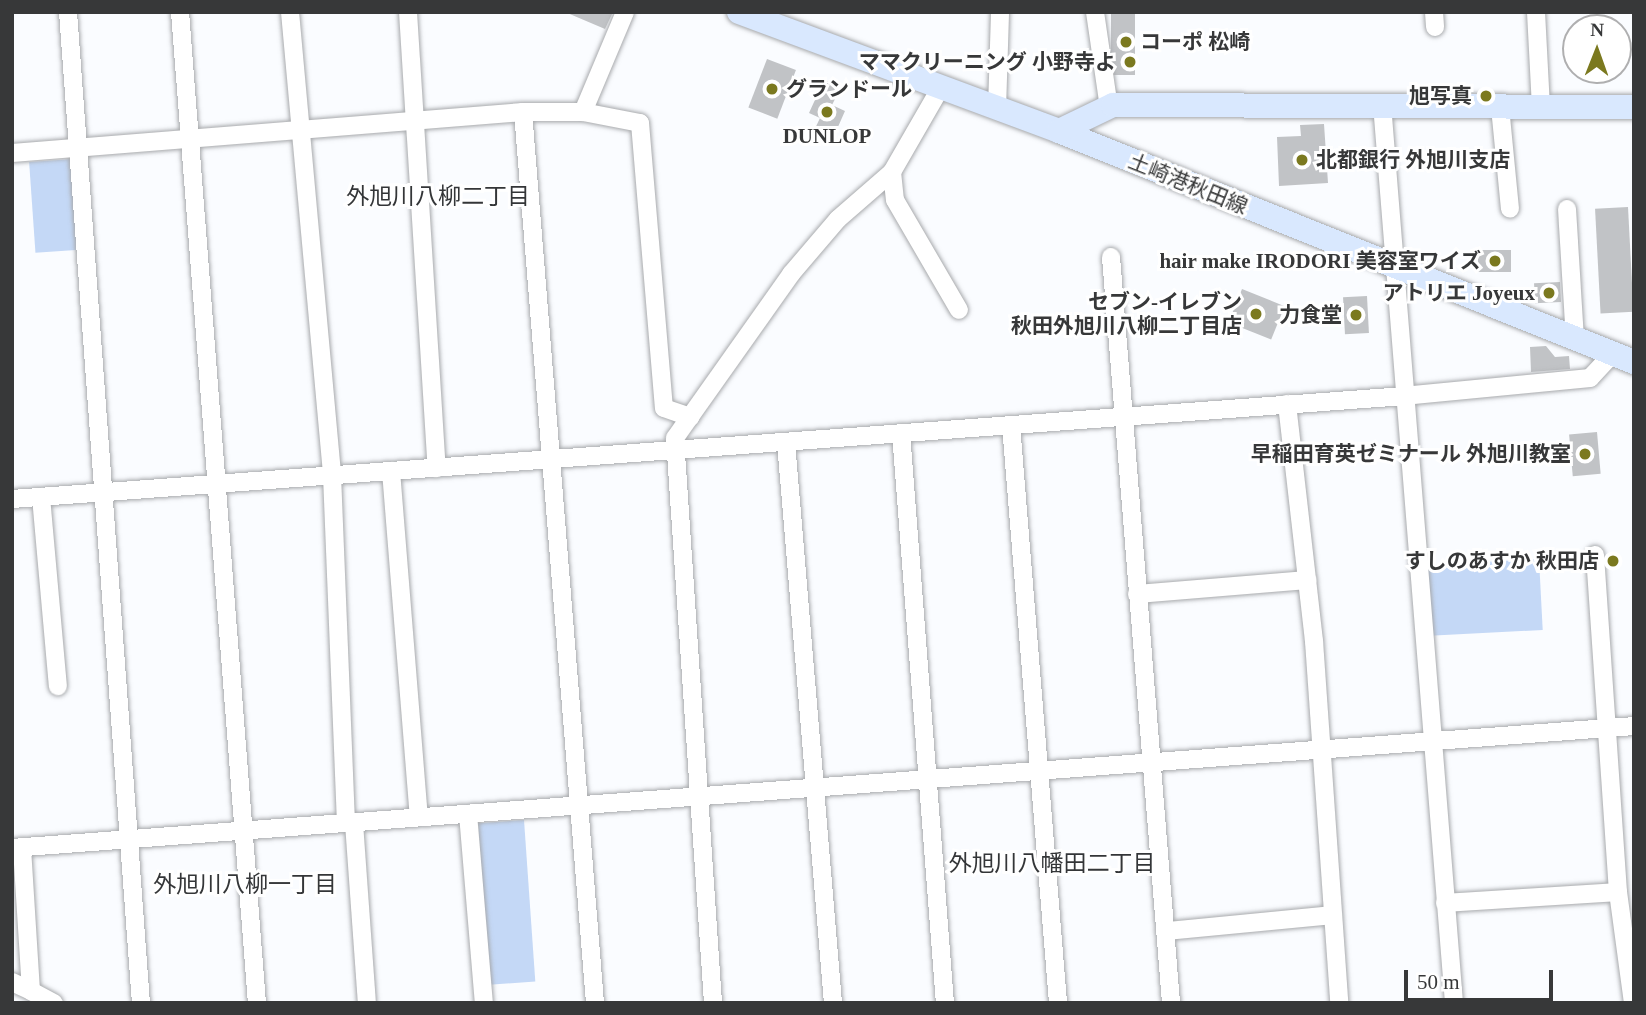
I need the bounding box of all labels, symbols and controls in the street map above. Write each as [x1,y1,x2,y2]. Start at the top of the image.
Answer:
north arrow [1562,14,1632,84]
text: N [1590,19,1604,40]
place label: コーポ 松崎 [1140,29,1250,55]
marker: コーポ 松崎 [1118,34,1134,50]
place label: ママクリーニング 小野寺よ [859,49,1116,75]
marker: ママクリーニング 小野寺よ [1122,54,1138,70]
place label: グランドール [786,76,912,102]
marker: グランドール [764,81,780,97]
place label: 旭写真 [1409,83,1472,109]
marker: 旭写真 [1478,88,1494,104]
marker: DUNLOP [819,104,835,120]
place label: DUNLOP [783,123,871,149]
place label: 北都銀行 外旭川支店 [1316,147,1510,173]
street label: 土崎港秋田線 [1125,149,1251,219]
marker: 北都銀行 外旭川支店 [1294,152,1310,168]
district label: 外旭川八柳二丁目 [346,183,530,211]
place label: hair make IRODORI 美容室ワイズ [1158,248,1481,274]
marker: hair make IRODORI 美容室ワイズ [1487,253,1503,269]
place label: アトリエ Joyeux [1383,280,1535,306]
marker: アトリエ Joyeux [1541,285,1557,301]
place label: セブン-イレブン 秋田外旭川八柳二丁目店 [1011,289,1242,339]
place label: 力食堂 [1279,302,1342,328]
marker: セブン-イレブン 秋田外旭川八柳二丁目店 [1248,306,1264,322]
marker: 力食堂 [1348,307,1364,323]
place label: 早稲田育英ゼミナール 外旭川教室 [1251,441,1571,467]
marker: 早稲田育英ゼミナール 外旭川教室 [1577,446,1593,462]
place label: すしのあすか 秋田店 [1405,548,1599,574]
marker: すしのあすか 秋田店 [1605,553,1621,569]
district label: 外旭川八幡田二丁目 [949,850,1155,878]
district label: 外旭川八柳一丁目 [153,871,337,899]
scale bar [1408,956,1557,1000]
text: 50 m [1417,970,1460,994]

